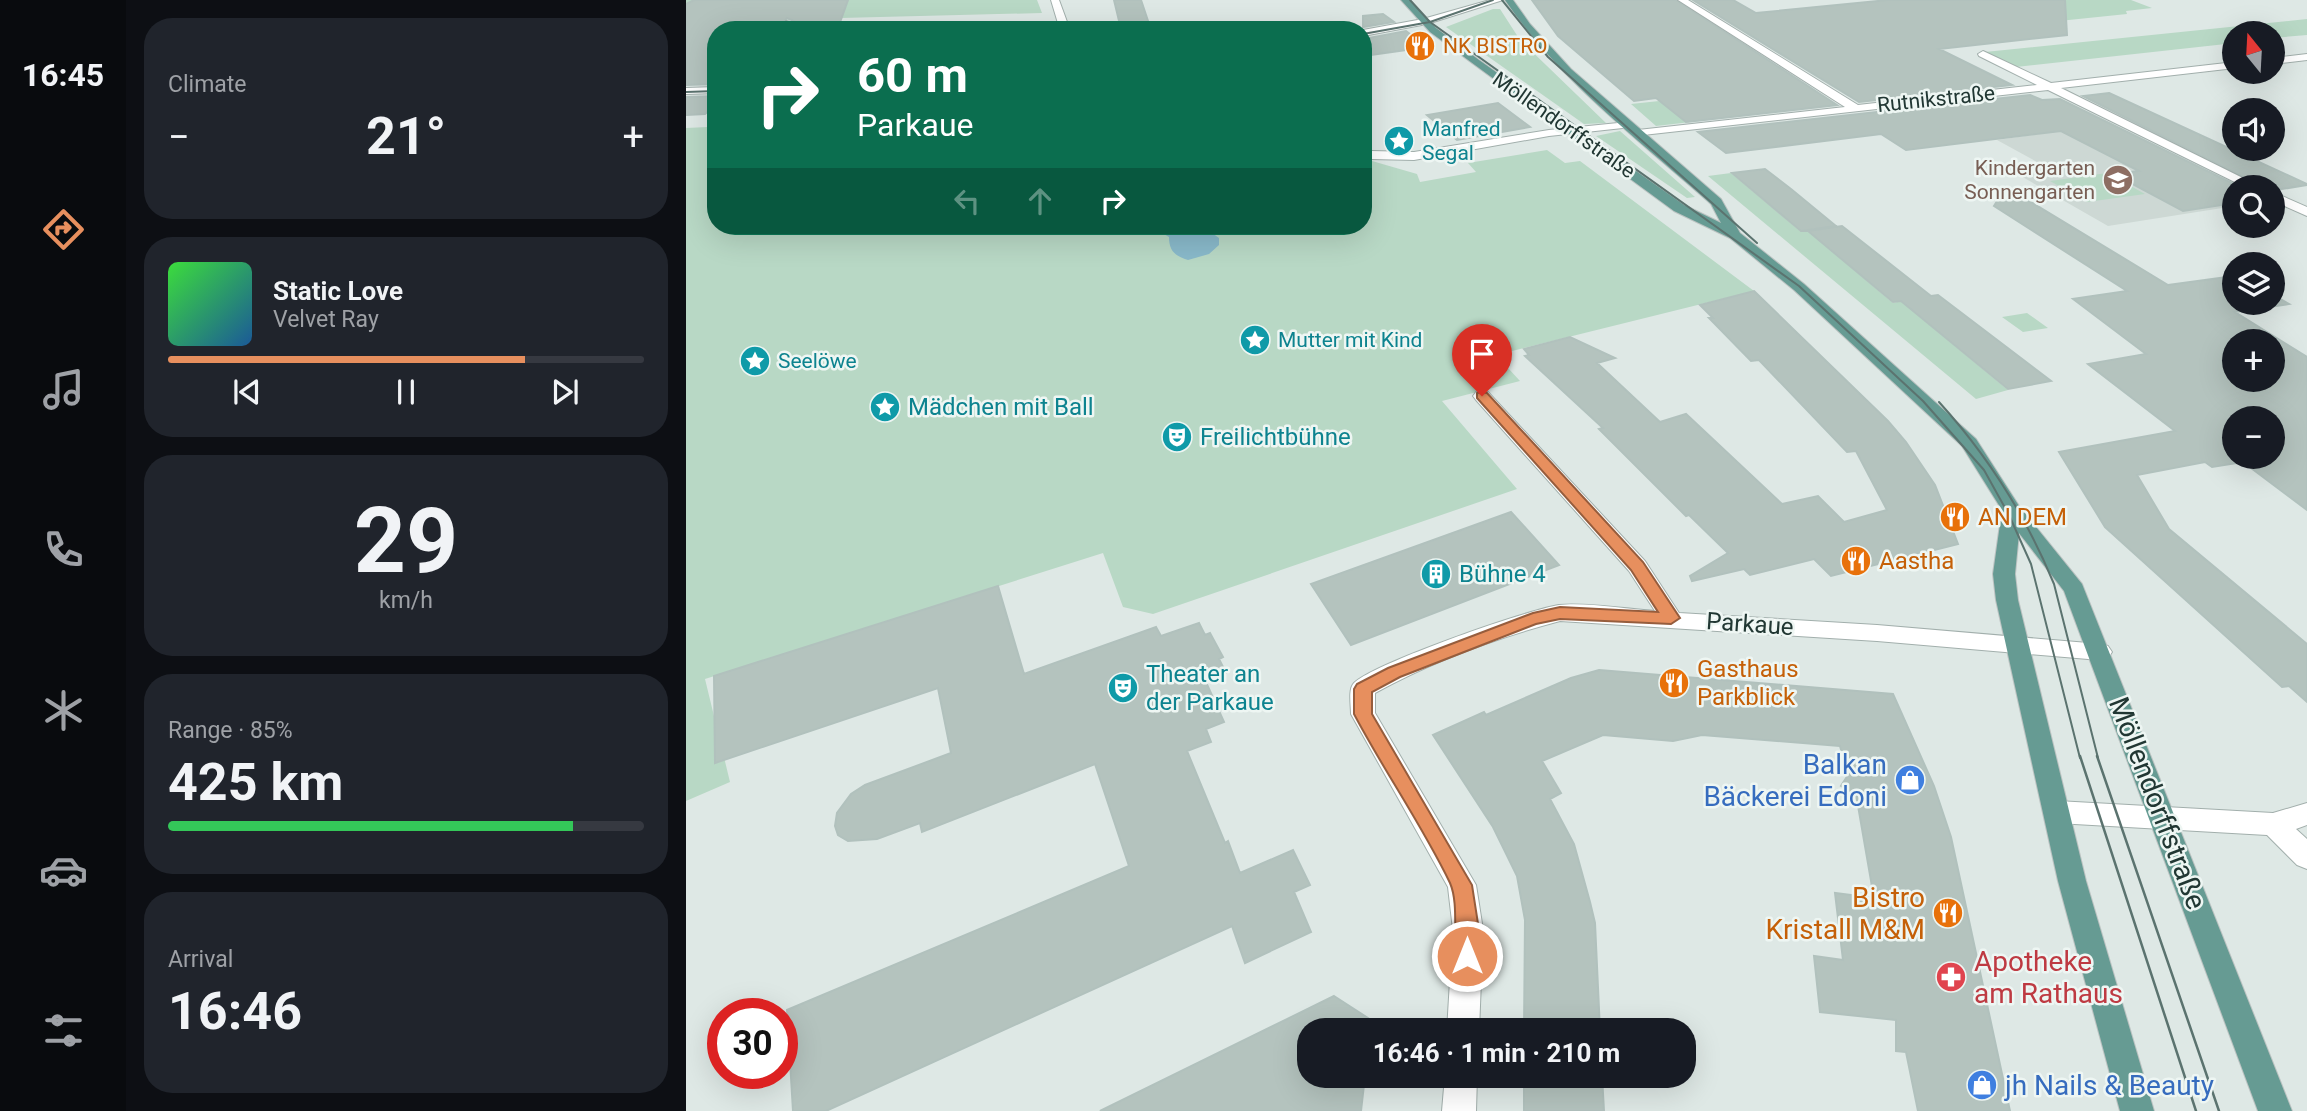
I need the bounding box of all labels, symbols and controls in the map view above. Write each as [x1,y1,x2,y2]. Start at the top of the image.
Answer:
north arrow [2222,21,2286,84]
map controls [2222,21,2285,469]
restaurant icon: NK BISTRO [1403,29,1437,63]
place label: NK BISTRO [1443,34,1548,58]
text: 60 m [857,47,968,104]
icon: right [742,49,833,140]
text: 16:45 [22,56,104,94]
street label: Möllendorffstraße [1488,67,1640,183]
text: Climate [168,71,247,98]
street label: Rutnikstraße [1876,81,1996,117]
button: sound [2222,98,2285,161]
text: 21° [366,106,446,167]
text: Parkaue [857,106,974,144]
text: − [168,115,190,159]
text: + [622,115,644,159]
place label: Manfred Segal [1422,117,1501,165]
place icon: Manfred Segal [1382,124,1416,158]
place label: Kindergarten Sonnengarten [1964,156,2095,204]
school or university icon: Kindergarten Sonnengarten [2101,163,2135,197]
button: search [2222,175,2285,238]
icon: left [948,182,986,220]
icon: ahead [1021,182,1059,220]
icon: right [1094,182,1132,220]
icon: directions [39,205,88,254]
button: layers [2222,252,2285,315]
text: Static Love [273,276,403,306]
text: Velvet Ray [273,306,379,333]
place icon: Mutter mit Kind [1238,323,1272,357]
pin [1452,324,1512,396]
place label: Mutter mit Kind [1278,328,1422,352]
button: + [2222,329,2285,392]
icon: arrive [1463,335,1501,373]
place icon: Seelöwe [738,344,772,378]
place label: Seelöwe [778,349,857,373]
icon: music [39,365,88,414]
icon: previous [228,373,266,411]
icon: pause [387,373,425,411]
icon: next [546,373,584,411]
place icon: Mädchen mit Ball [868,390,902,424]
place label: Mädchen mit Ball [908,393,1094,421]
button: − [2222,406,2285,469]
theatre icon: Freilichtbühne [1160,420,1194,454]
place label: Freilichtbühne [1200,423,1351,451]
text: 29 [354,488,458,594]
restaurant icon: AN DEM [1938,500,1972,534]
place label: AN DEM [1978,503,2067,531]
icon: phone [39,525,88,574]
restaurant icon: Aastha [1839,544,1873,578]
place label: Aastha [1879,547,1954,575]
building icon: Bühne 4 [1419,557,1453,591]
place label: Bühne 4 [1459,560,1546,588]
text: km/h [379,587,433,614]
street label: Parkaue [1705,607,1795,641]
place label: Gasthaus Parkblick [1697,655,1799,711]
place label: Theater an der Parkaue [1146,660,1274,716]
restaurant icon: Gasthaus Parkblick [1657,666,1691,700]
theatre icon: Theater an der Parkaue [1106,671,1140,705]
icon: climate [39,686,88,735]
street label: Möllendorffstraße [2102,692,2213,914]
text: Range · 85% [168,717,293,744]
place label: Balkan Bäckerei Edoni [1703,748,1887,813]
text: 425 km [168,752,343,813]
shop icon: Balkan Bäckerei Edoni [1893,763,1927,797]
icon: car [39,846,88,895]
place label: Bistro Kristall M&M [1765,881,1925,946]
restaurant icon: Bistro Kristall M&M [1931,896,1965,930]
position arrow [1430,919,1504,993]
place label: Apotheke am Rathaus [1974,945,2123,1010]
text: Arrival [168,946,233,973]
pharmacy icon: Apotheke am Rathaus [1934,960,1968,994]
text: 16:46 [168,981,302,1042]
speed limit sign: 30 [707,998,798,1089]
icon: filters [39,1006,88,1055]
text: 16:46 · 1 min · 210 m [1373,1038,1620,1068]
shop icon: jh Nails & Beauty [1965,1068,1999,1102]
place label: jh Nails & Beauty [2004,1069,2214,1102]

